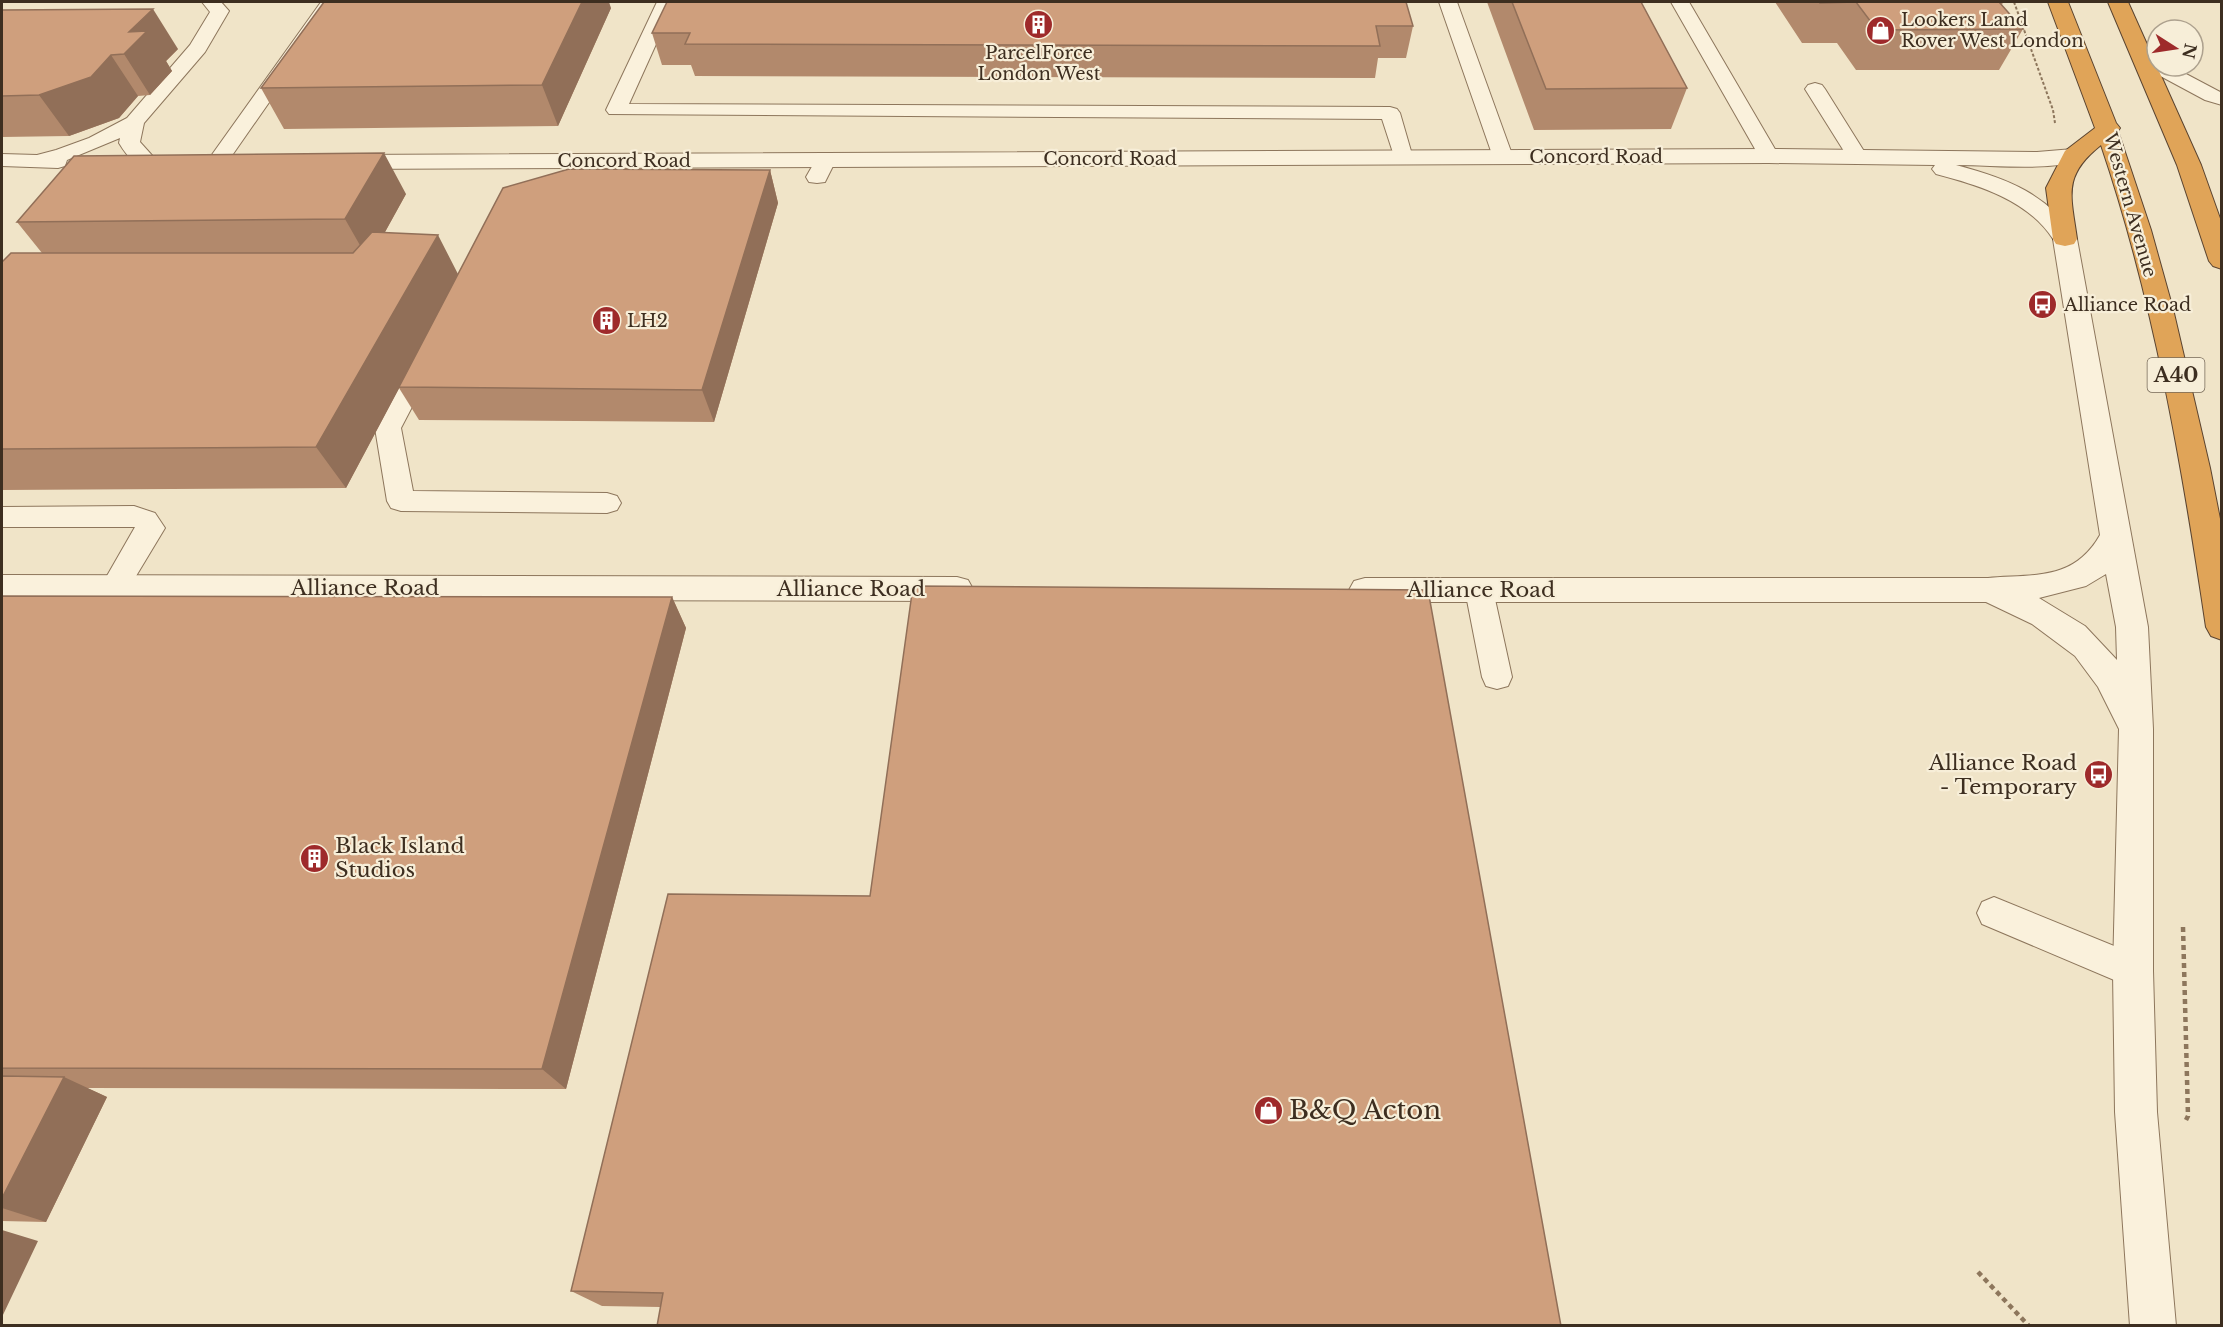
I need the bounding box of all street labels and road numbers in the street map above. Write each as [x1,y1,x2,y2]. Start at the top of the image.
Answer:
street label: Western Avenue [2099,129,2161,280]
street label: Concord Road [1529,146,1663,168]
street label: Concord Road [1043,148,1177,170]
street label: Concord Road [557,150,691,172]
road number: A40 [2148,358,2204,392]
street label: Alliance Road [290,575,439,601]
street label: Alliance Road [776,576,925,602]
street label: Alliance Road [1406,577,1555,603]

